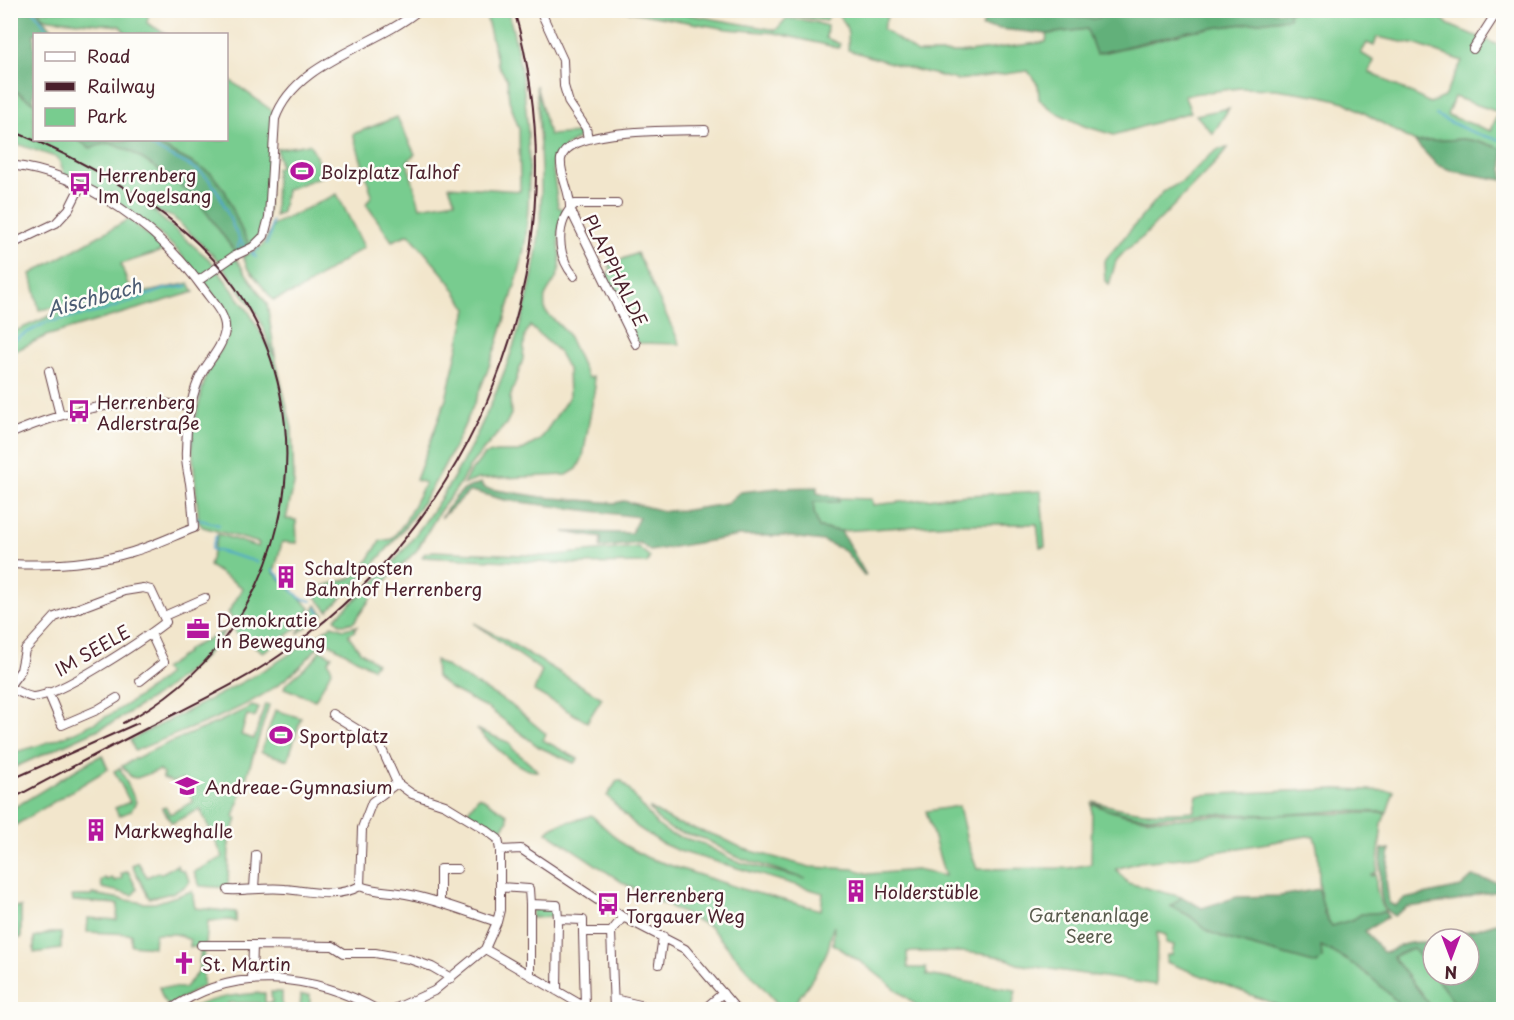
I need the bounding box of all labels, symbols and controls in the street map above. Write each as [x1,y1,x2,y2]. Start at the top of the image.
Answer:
legend [33,33,228,141]
text: Road [87,42,131,69]
text: Railway [87,72,155,99]
text: Park [87,102,127,129]
sports icon: Bolzplatz Talhof [289,158,315,184]
place label: Bolzplatz Talhof [320,158,461,185]
place label: Herrenberg Im Vogelsang [98,161,211,209]
bus stop icon: Herrenberg Im Vogelsang [67,171,93,197]
street label: PLAPPHALDE [577,209,655,331]
water label: Aischbach [43,270,145,324]
place label: Herrenberg Adlerstraße [97,388,200,436]
bus stop icon: Herrenberg Adlerstraße [66,398,92,424]
place label: Schaltposten Bahnhof Herrenberg [304,554,482,602]
building icon: Schaltposten Bahnhof Herrenberg [273,564,299,590]
place label: Demokratie in Bewegung [216,606,326,654]
office icon: Demokratie in Bewegung [185,616,211,642]
street label: IM SEELE [49,618,135,682]
sports icon: Sportplatz [268,722,294,748]
place label: Sportplatz [299,722,388,749]
school or university icon: Andreae-Gymnasium [174,773,200,799]
place label: Andreae-Gymnasium [205,773,393,800]
building icon: Markweghalle [83,817,109,843]
place label: Markweghalle [114,817,233,844]
building icon: Holderstüble [843,878,869,904]
place label: Holderstüble [874,878,979,905]
place label: Herrenberg Torgauer Weg [626,881,745,929]
bus stop icon: Herrenberg Torgauer Weg [595,891,621,917]
park label: Gartenanlage Seere [1029,901,1149,949]
north arrow [1421,927,1481,987]
church icon: St. Martin [171,950,197,976]
place label: St. Martin [202,950,291,977]
text: N [1445,961,1457,985]

